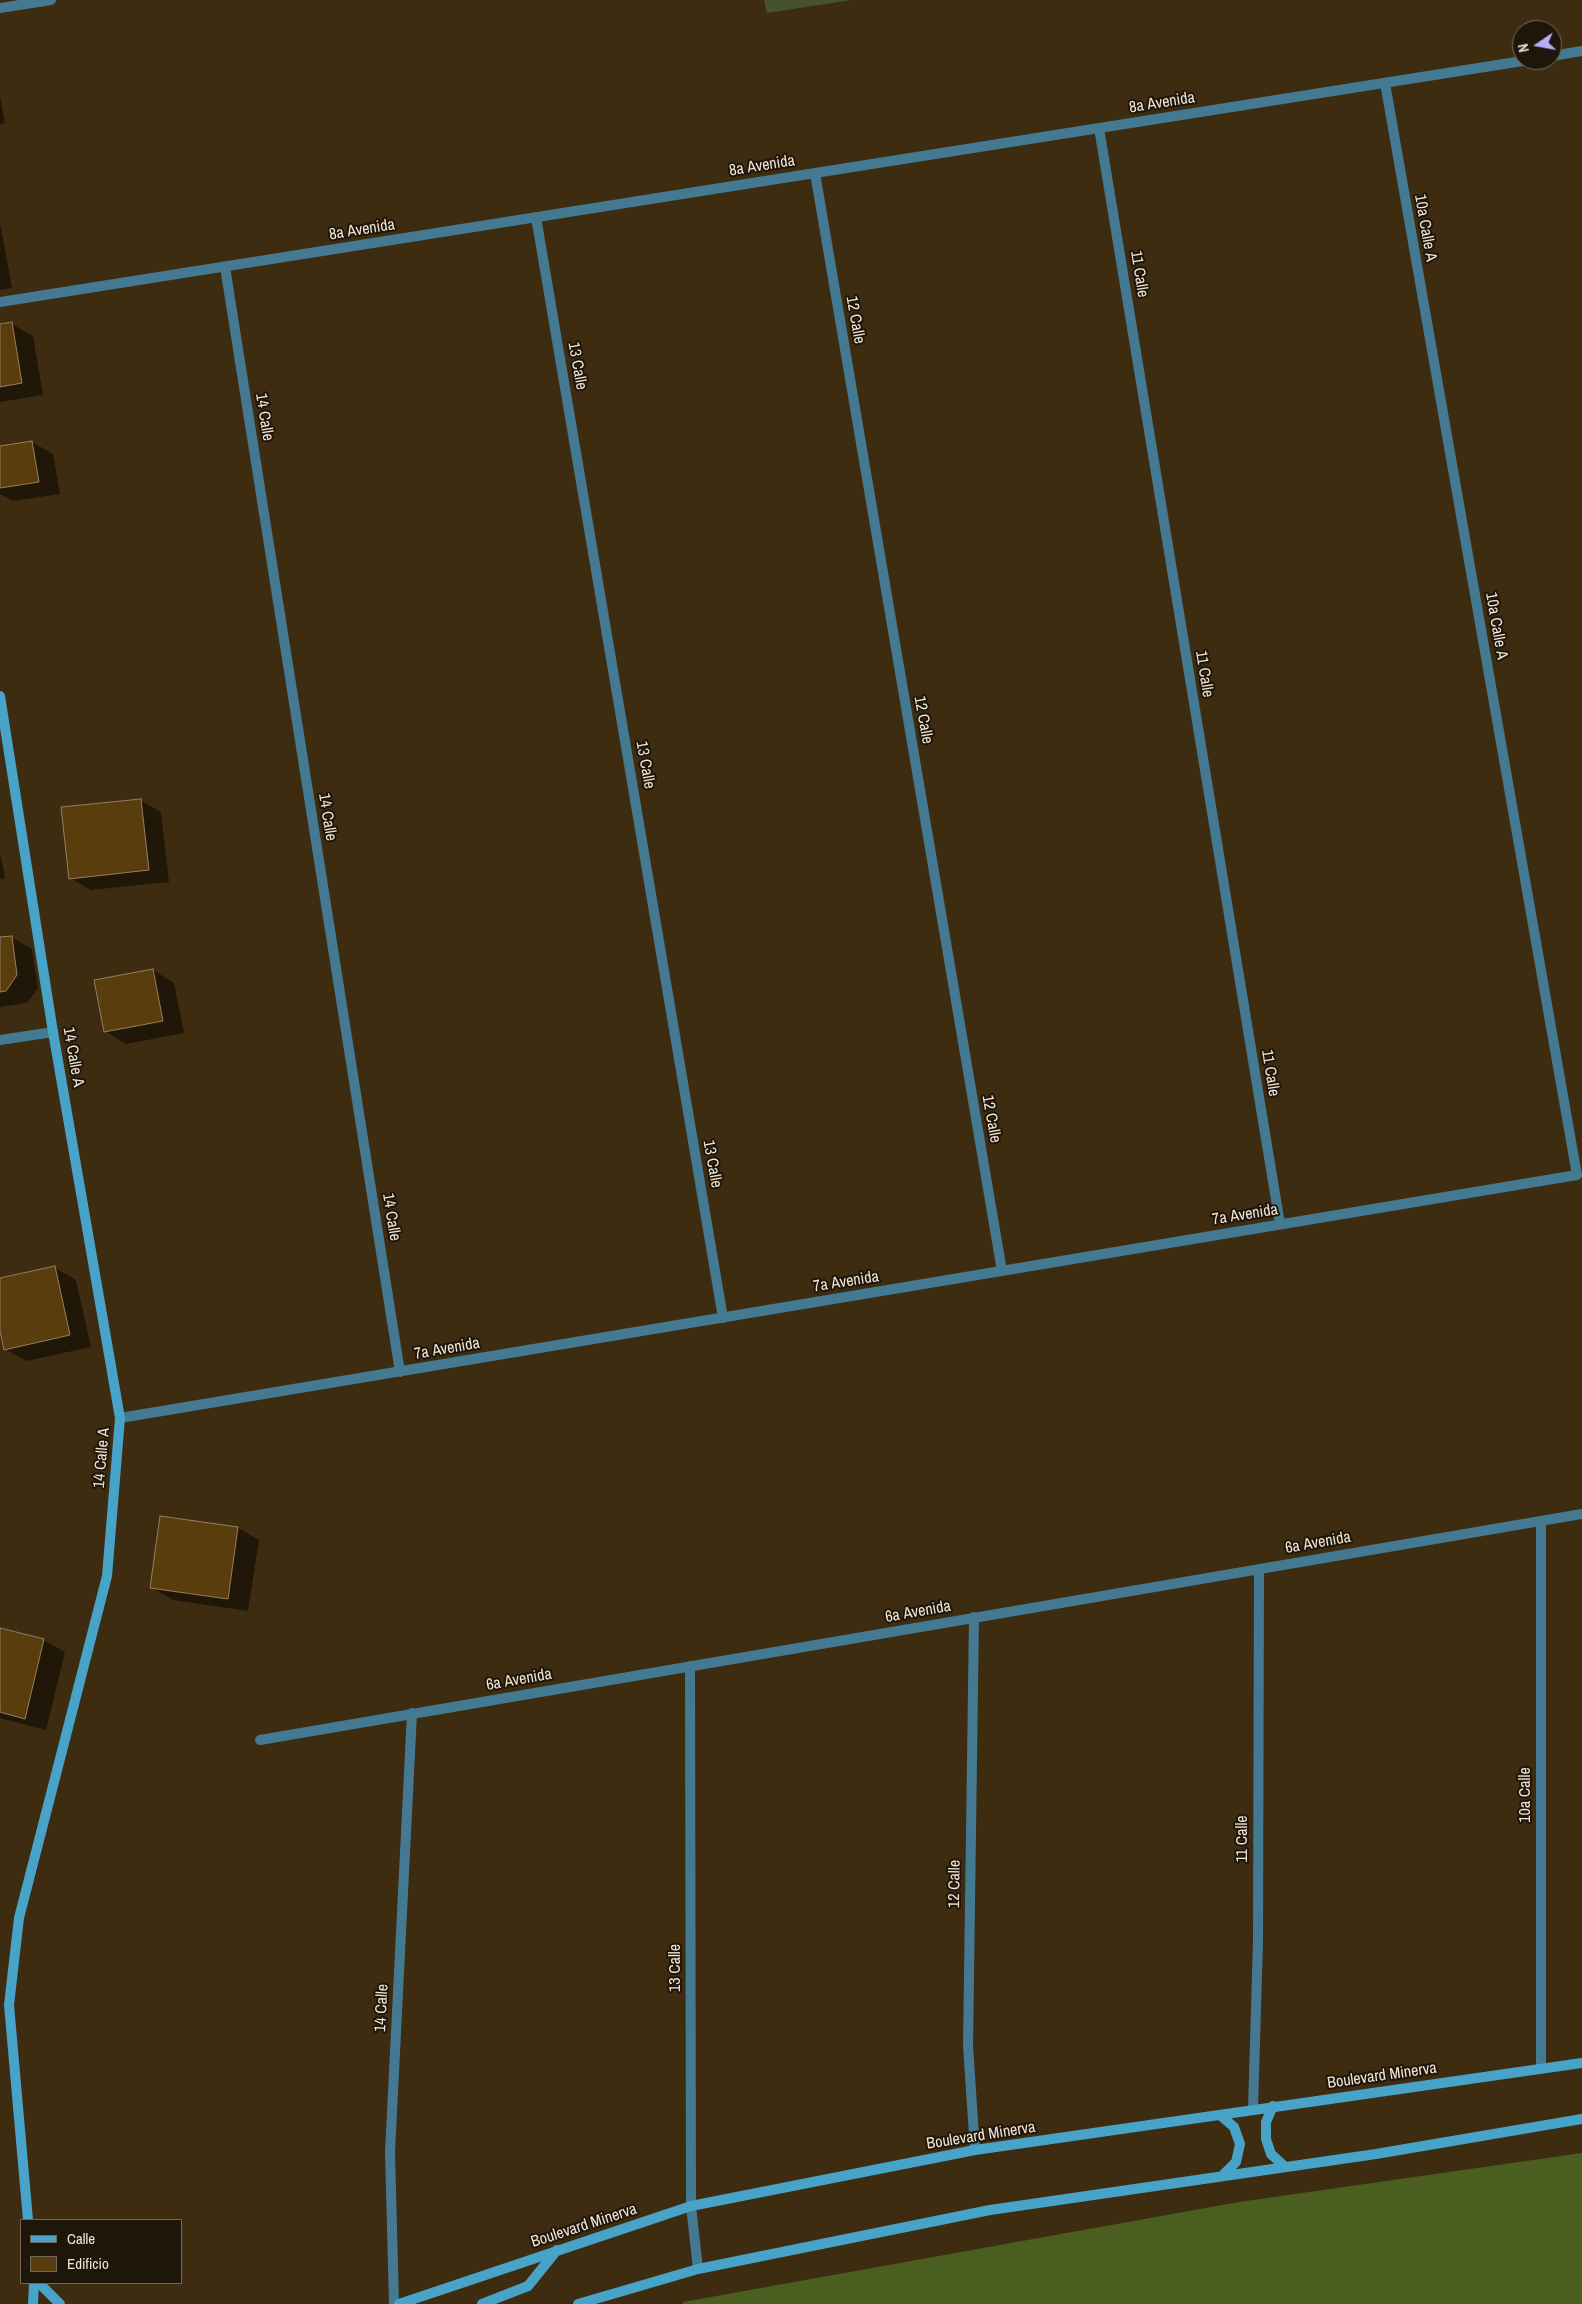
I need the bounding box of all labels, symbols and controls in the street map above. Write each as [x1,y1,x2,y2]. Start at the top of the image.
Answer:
north arrow [1512,20,1562,70]
text: N [1514,42,1533,54]
street label: 8a Avenida [1128,88,1196,118]
street label: 8a Avenida [728,151,796,181]
street label: 10a Calle A [1410,193,1440,263]
street label: 8a Avenida [328,215,396,245]
street label: 11 Calle [1126,249,1152,299]
street label: 12 Calle [841,295,869,345]
street label: 13 Calle [563,341,591,391]
street label: 14 Calle [251,392,277,442]
street label: 10a Calle A [1481,591,1511,661]
street label: 11 Calle [1191,649,1217,699]
street label: 12 Calle [909,695,937,745]
street label: 13 Calle [631,740,659,790]
street label: 14 Calle [314,792,340,842]
street label: 14 Calle A [58,1026,88,1088]
street label: 11 Calle [1257,1048,1283,1098]
street label: 12 Calle [977,1094,1005,1144]
street label: 13 Calle [698,1139,726,1189]
street label: 14 Calle [378,1192,404,1242]
street label: 7a Avenida [1211,1200,1279,1230]
street label: 7a Avenida [812,1267,880,1297]
street label: 7a Avenida [413,1334,481,1364]
street label: 14 Calle A [90,1427,114,1489]
street label: 6a Avenida [1284,1528,1352,1558]
street label: 6a Avenida [884,1597,952,1627]
street label: 6a Avenida [485,1665,553,1695]
street label: 10a Calle [1516,1767,1536,1823]
street label: 11 Calle [1233,1815,1253,1863]
street label: 12 Calle [945,1860,965,1908]
street label: 13 Calle [666,1944,686,1992]
street label: 14 Calle [371,1983,393,2033]
street label: Boulevard Minerva [1326,2059,1438,2093]
street label: Boulevard Minerva [925,2118,1037,2154]
street label: Boulevard Minerva [529,2200,639,2252]
legend [20,2219,182,2284]
text: Calle [67,2228,95,2249]
text: Edificio [67,2253,109,2274]

